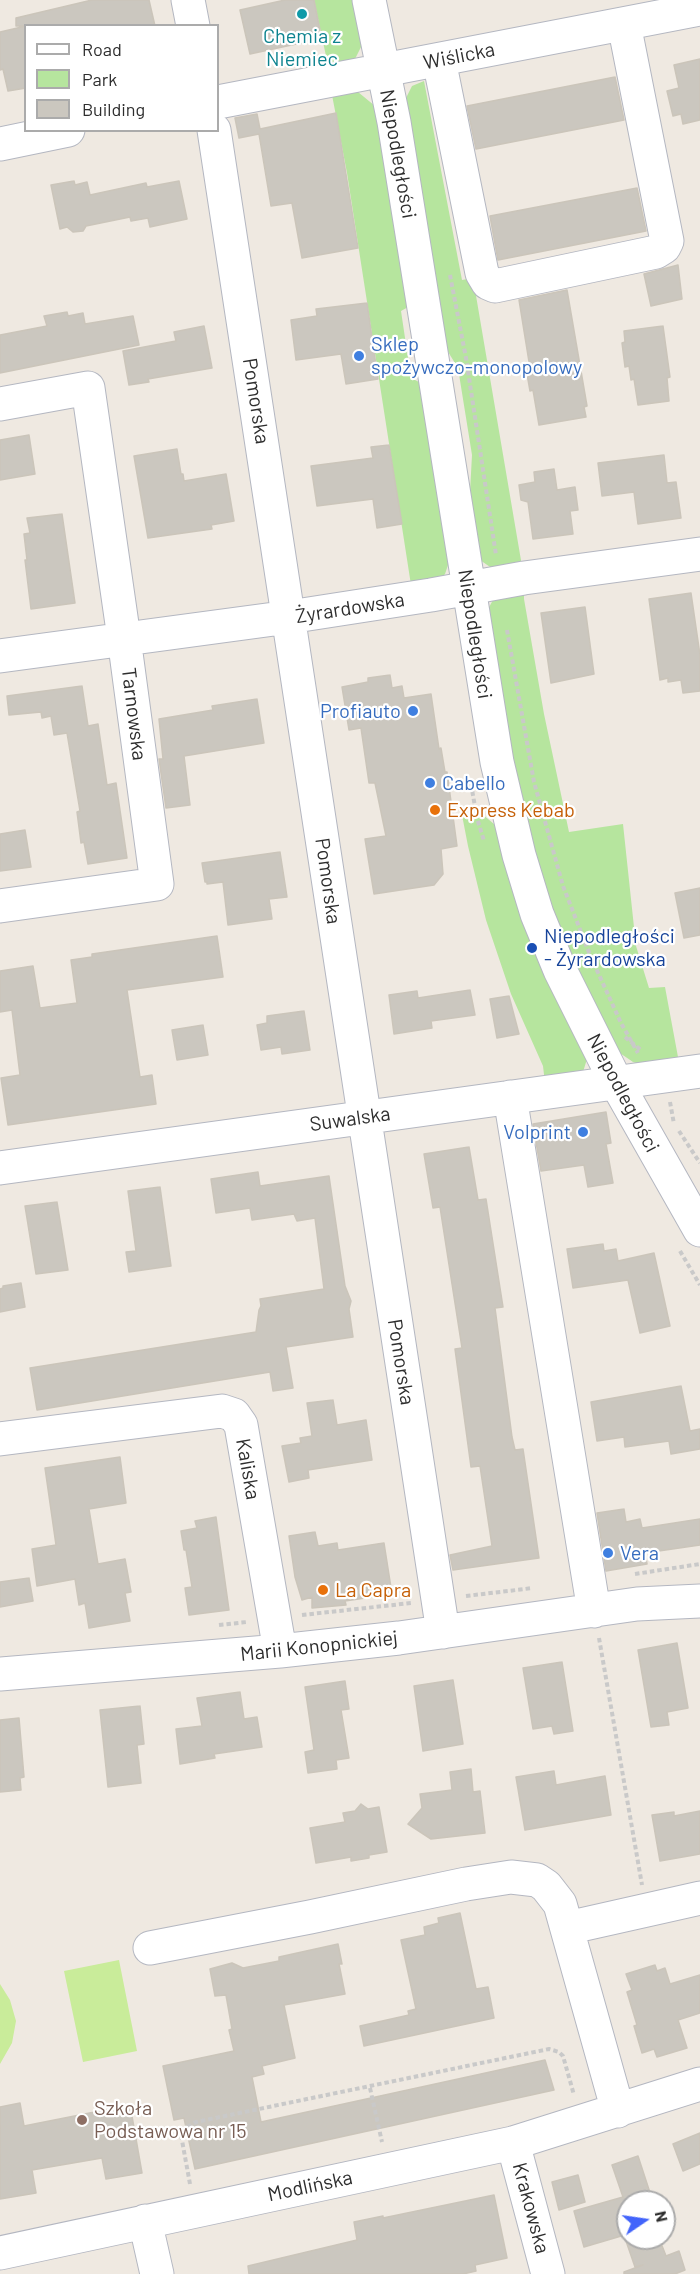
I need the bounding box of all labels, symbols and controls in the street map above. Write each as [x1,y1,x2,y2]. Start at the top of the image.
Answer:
marker: Chemia z Niemiec [295,7,309,21]
legend [24,24,219,132]
place label: Chemia z Niemiec [263,24,341,71]
street label: Wiślicka [421,37,497,75]
text: Road [82,38,122,60]
text: Park [82,68,117,90]
street label: Niepodległości [375,87,421,221]
text: Building [82,98,145,120]
place label: Sklep spożywczo-monopolowy [371,332,582,379]
marker: Sklep spożywczo-monopolowy [352,349,366,363]
street label: Pomorska [237,356,275,446]
street label: Niepodległości [453,567,497,701]
street label: Żyrardowska [294,588,406,628]
street label: Tarnowska [116,666,152,762]
place label: Profiauto [320,699,401,723]
marker: Profiauto [406,704,420,718]
place label: Cabello [442,771,506,795]
marker: Cabello [423,776,437,790]
place label: Express Kebab [447,798,575,822]
marker: Express Kebab [428,803,442,817]
street label: Pomorska [310,836,346,926]
place label: Niepodległości - Żyrardowska [544,924,675,971]
marker: Niepodległości - Żyrardowska [525,941,539,955]
street label: Niepodległości [582,1030,664,1156]
street label: Suwalska [308,1101,392,1137]
place label: Volprint [503,1120,571,1144]
marker: Volprint [576,1125,590,1139]
street label: Pomorska [382,1317,420,1407]
street label: Kaliska [231,1436,265,1502]
place label: Vera [620,1541,659,1565]
marker: Vera [601,1546,615,1560]
place label: La Capra [335,1578,411,1602]
marker: La Capra [316,1583,330,1597]
street label: Marii Konopnickiej [239,1626,399,1666]
place label: Szkoła Podstawowa nr 15 [94,2096,247,2143]
marker: Szkoła Podstawowa nr 15 [75,2113,89,2127]
street label: Krakowska [507,2160,555,2256]
street label: Modlińska [265,2165,355,2207]
north arrow [616,2190,676,2250]
text: N [652,2209,673,2224]

